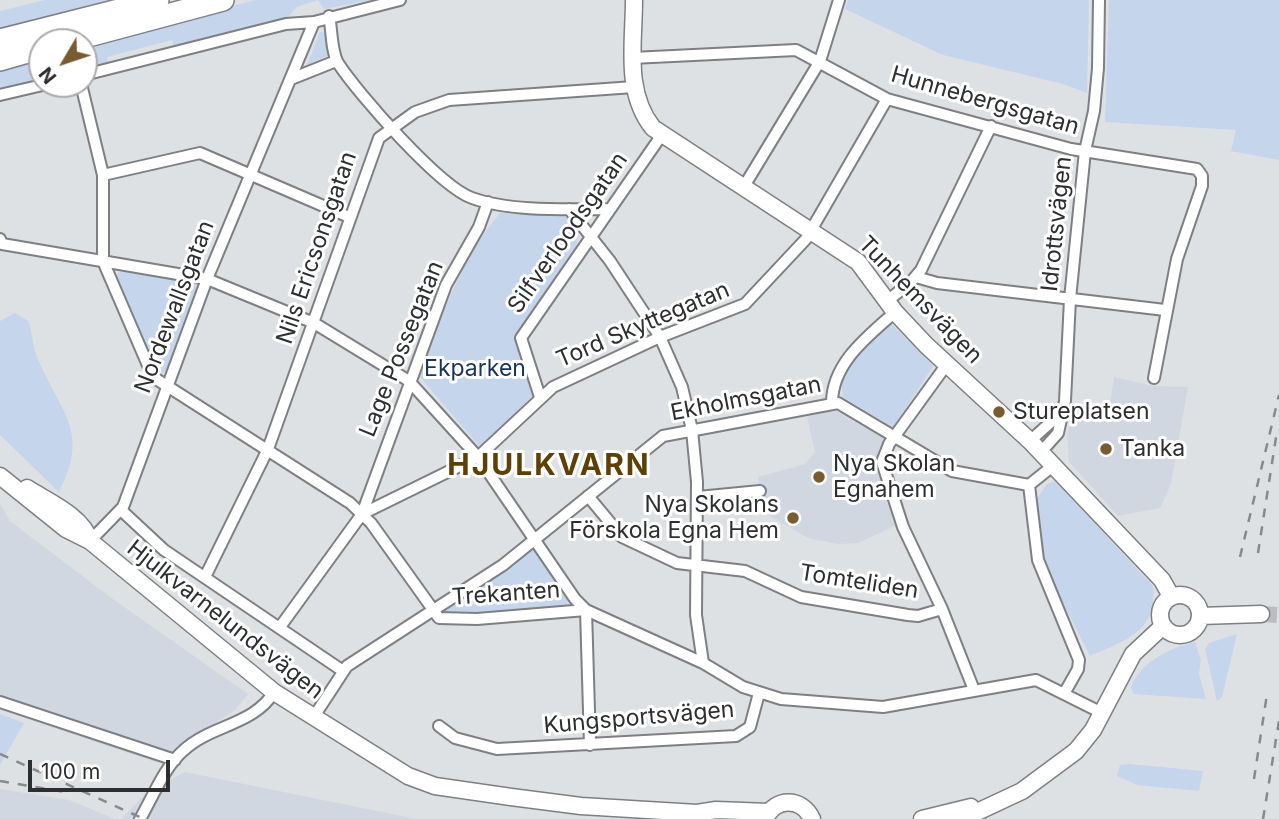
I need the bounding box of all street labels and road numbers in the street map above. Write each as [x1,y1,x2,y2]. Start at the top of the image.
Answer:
street label: Hunnebergsgatan [888,61,1082,141]
street label: Silfverloodsgatan [502,147,634,319]
street label: Nils Ericsonsgatan [271,148,363,348]
street label: Idrottsvägen [1036,155,1078,293]
street label: Nordewallsgatan [129,217,221,397]
street label: Tunhemsvägen [852,231,988,369]
street label: Lage Possegatan [354,257,450,441]
street label: Tord Skyttegatan [552,276,734,374]
street label: Ekholmsgatan [668,371,824,427]
street label: Hjulkvarnelundsvägen [121,535,329,705]
street label: Tomteliden [798,559,920,605]
street label: Trekanten [451,576,561,612]
street label: Kungsportsvägen [543,696,735,740]

